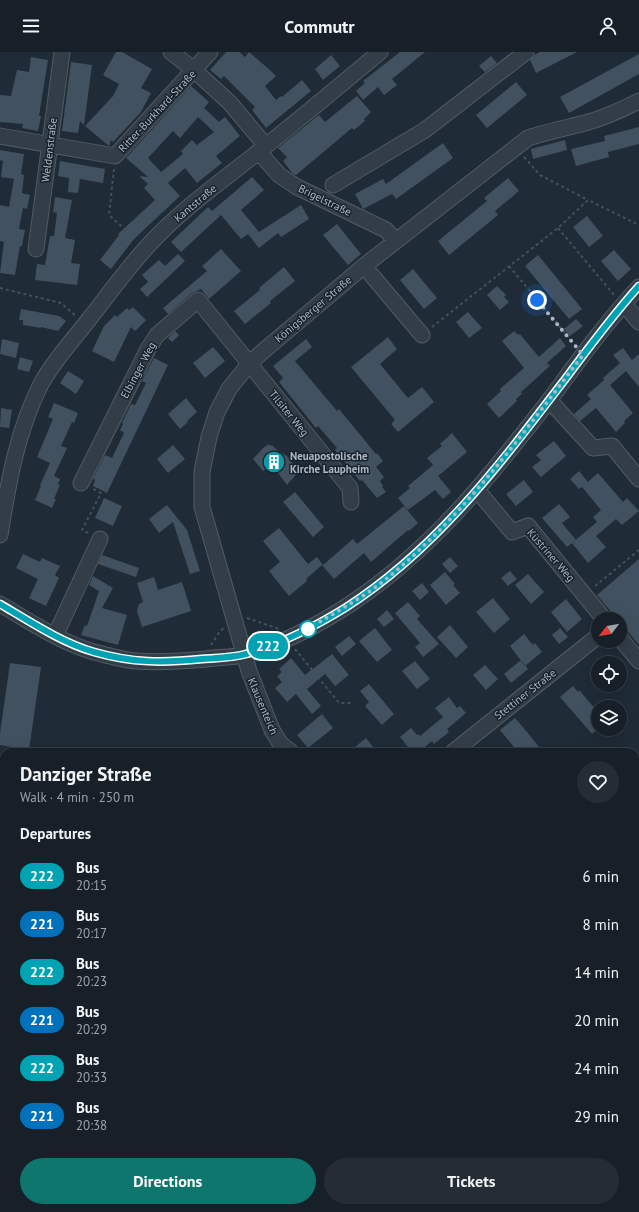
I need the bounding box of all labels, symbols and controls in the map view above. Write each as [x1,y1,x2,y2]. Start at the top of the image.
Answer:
icon: menu [20,15,42,37]
text: Commutr [284,15,355,38]
icon: person [597,15,619,37]
street label: Ritter-Burkhard-Straße [115,67,199,155]
street label: Weldenstraße [38,117,60,183]
street label: Kantstraße [171,181,219,225]
street label: Brigelstraße [296,181,354,219]
street label: Königsberger Straße [272,273,355,345]
your location [527,290,547,310]
street label: Elbinger Weg [117,339,159,401]
street label: Tilsiter Weg [266,387,312,439]
building icon: Neuapostolische Kirche Laupheim [261,449,287,475]
place label: Neuapostolische Kirche Laupheim [290,449,369,476]
street label: Küstriner Weg [524,526,578,584]
north arrow [591,612,627,648]
map controls [591,612,627,736]
unlabelled marker [299,620,317,638]
line badge: 222 [245,633,291,659]
text: 222 [256,637,280,655]
button: locate [591,656,627,692]
street label: Stettiner Straße [491,665,559,722]
street label: Klausenteich [245,675,281,737]
button: layers [591,700,627,736]
button: heart [577,761,619,803]
text: Danziger Straße [20,762,152,786]
text: Walk · 4 min · 250 m [20,789,134,806]
text: Departures [20,824,91,843]
text: Bus [76,858,99,877]
text: 222 [30,867,54,885]
text: 6 min [582,867,619,886]
text: 20:15 [76,877,107,894]
text: Bus [76,906,99,925]
text: 221 [30,915,54,933]
text: 8 min [582,915,619,934]
text: 20:17 [76,925,107,942]
text: Bus [76,954,99,973]
text: 222 [30,963,54,981]
text: 14 min [574,963,619,982]
text: 20:23 [76,973,107,990]
text: Bus [76,1002,99,1021]
text: 221 [30,1011,54,1029]
text: 20 min [574,1011,619,1030]
text: 20:29 [76,1021,107,1038]
text: Bus [76,1050,99,1069]
text: 222 [30,1059,54,1077]
text: 24 min [574,1059,619,1078]
text: 20:33 [76,1069,107,1086]
text: Bus [76,1098,99,1117]
text: 221 [30,1107,54,1125]
text: 29 min [574,1107,619,1126]
text: 20:38 [76,1117,107,1134]
button: Directions [20,1158,316,1204]
button: Tickets [324,1158,619,1204]

